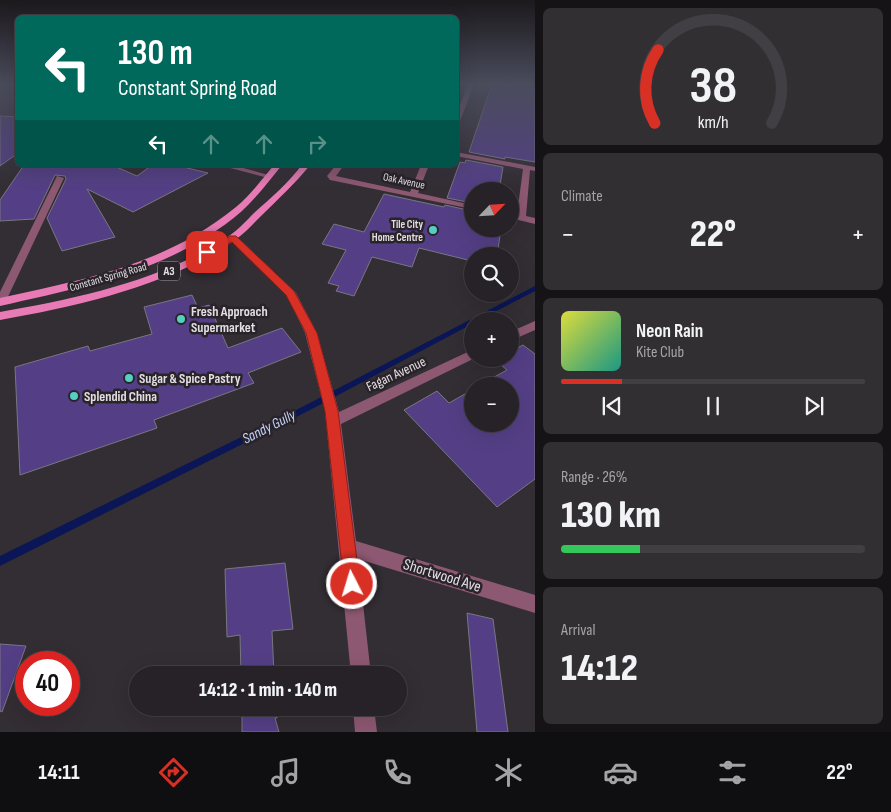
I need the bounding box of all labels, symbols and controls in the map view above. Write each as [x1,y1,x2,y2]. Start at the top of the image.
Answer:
text: 130 m [118,32,193,75]
icon: left [35,35,100,100]
text: 38 [689,55,737,118]
text: Constant Spring Road [118,75,277,102]
text: km/h [698,112,728,133]
icon: left [144,130,172,158]
icon: ahead [197,130,225,158]
icon: ahead [250,130,278,158]
icon: right [303,130,331,158]
street label: Oak Avenue [382,170,426,192]
north arrow [464,182,519,238]
map controls [464,182,519,432]
text: Climate [561,187,603,206]
text: 22° [690,212,736,257]
place label: Tile City Home Centre [372,218,423,244]
text: − [561,218,575,251]
text: + [851,218,865,251]
marker: Tile City Home Centre [427,224,439,236]
pin [186,231,228,273]
icon: arrive [193,238,221,266]
button: search [464,247,519,302]
street label: Constant Spring Road [68,260,148,294]
road number: A3 [158,262,180,280]
place label: Fresh Approach Supermarket [191,303,268,336]
button: + [464,312,519,367]
marker: Fresh Approach Supermarket [175,313,187,325]
text: Neon Rain [636,320,703,343]
text: Kite Club [636,343,684,362]
street label: Fagan Avenue [364,353,428,395]
place label: Sugar & Spice Pastry [139,370,241,387]
marker: Sugar & Spice Pastry [123,372,135,384]
button: − [464,377,519,432]
place label: Splendid China [84,388,157,405]
marker: Splendid China [68,390,80,402]
icon: previous [598,392,626,420]
icon: pause [699,392,727,420]
icon: next [800,392,828,420]
water label: Sandy Gully [239,405,300,449]
text: Range · 26% [561,468,627,487]
text: 130 km [561,493,661,538]
street label: Shortwood Ave [401,555,483,597]
position arrow [325,557,377,609]
text: Arrival [561,621,595,640]
text: 14:12 [561,646,638,691]
speed limit sign: 40 [15,651,80,716]
text: 14:12 · 1 min · 140 m [199,679,337,702]
icon: directions [156,755,191,790]
icon: music [268,755,303,790]
icon: phone [380,755,415,790]
icon: climate [491,755,526,790]
icon: car [603,755,638,790]
icon: filters [715,755,750,790]
text: 14:11 [38,759,80,786]
text: 22° [826,759,853,786]

